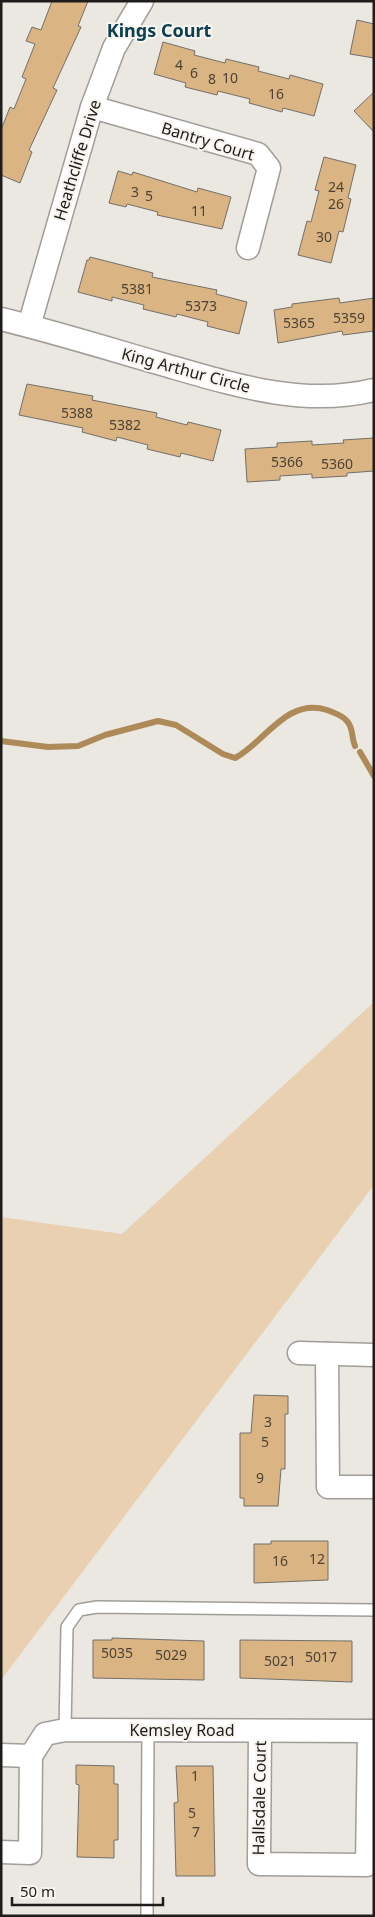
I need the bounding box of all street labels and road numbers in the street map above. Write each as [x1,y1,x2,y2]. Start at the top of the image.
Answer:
street label: Heathcliffe Drive [48,97,106,223]
street label: Bantry Court [159,116,257,166]
street label: King Arthur Circle [119,342,253,398]
street label: Kemsley Road [129,1719,235,1741]
street label: Hallsdale Court [247,1740,271,1856]

